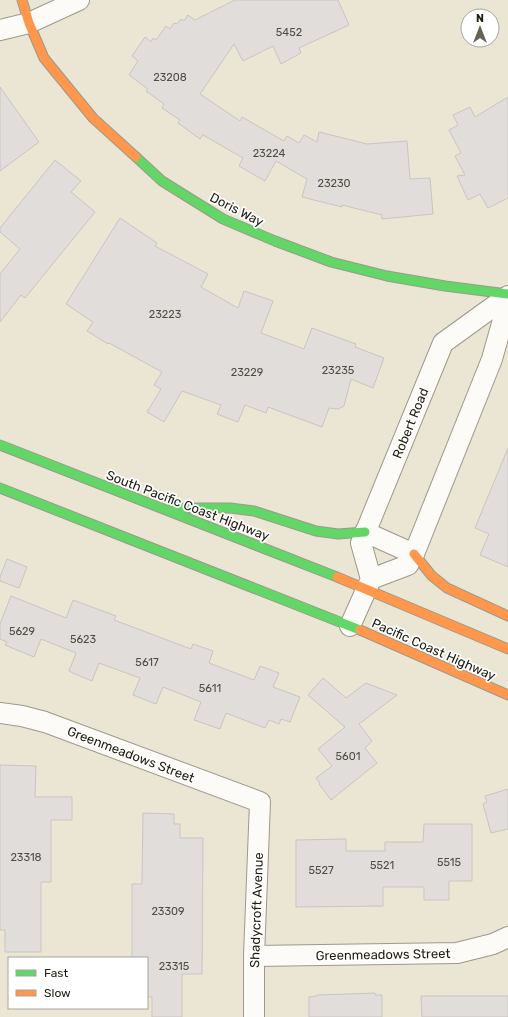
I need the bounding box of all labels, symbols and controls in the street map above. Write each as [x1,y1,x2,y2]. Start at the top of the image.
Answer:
north arrow [460,8,500,48]
text: N [476,12,484,25]
house number: 5452 [276,26,302,39]
house number: 23208 [153,71,187,84]
house number: 23224 [253,147,286,160]
house number: 23230 [317,177,351,190]
street label: Doris Way [207,189,266,229]
house number: 23223 [149,308,182,321]
house number: 23235 [322,364,355,377]
house number: 23229 [231,366,263,379]
street label: Robert Road [389,386,431,461]
street label: South Pacific Coast Highway [104,467,271,544]
street label: Pacific Coast Highway [369,615,498,684]
house number: 5629 [9,625,35,638]
house number: 5623 [70,633,96,646]
house number: 5617 [135,656,159,669]
house number: 5611 [199,682,221,695]
street label: Greenmeadows Street [65,723,196,786]
house number: 5601 [336,750,360,763]
house number: 23318 [10,851,42,864]
street label: Shadycroft Avenue [247,852,266,968]
house number: 5515 [437,856,462,869]
house number: 5521 [370,859,394,872]
house number: 5527 [308,864,334,877]
house number: 23309 [151,905,185,918]
street label: Greenmeadows Street [315,946,451,963]
legend [8,957,148,1009]
house number: 23315 [159,960,190,973]
text: Fast [44,966,68,980]
text: Slow [44,986,71,1000]

